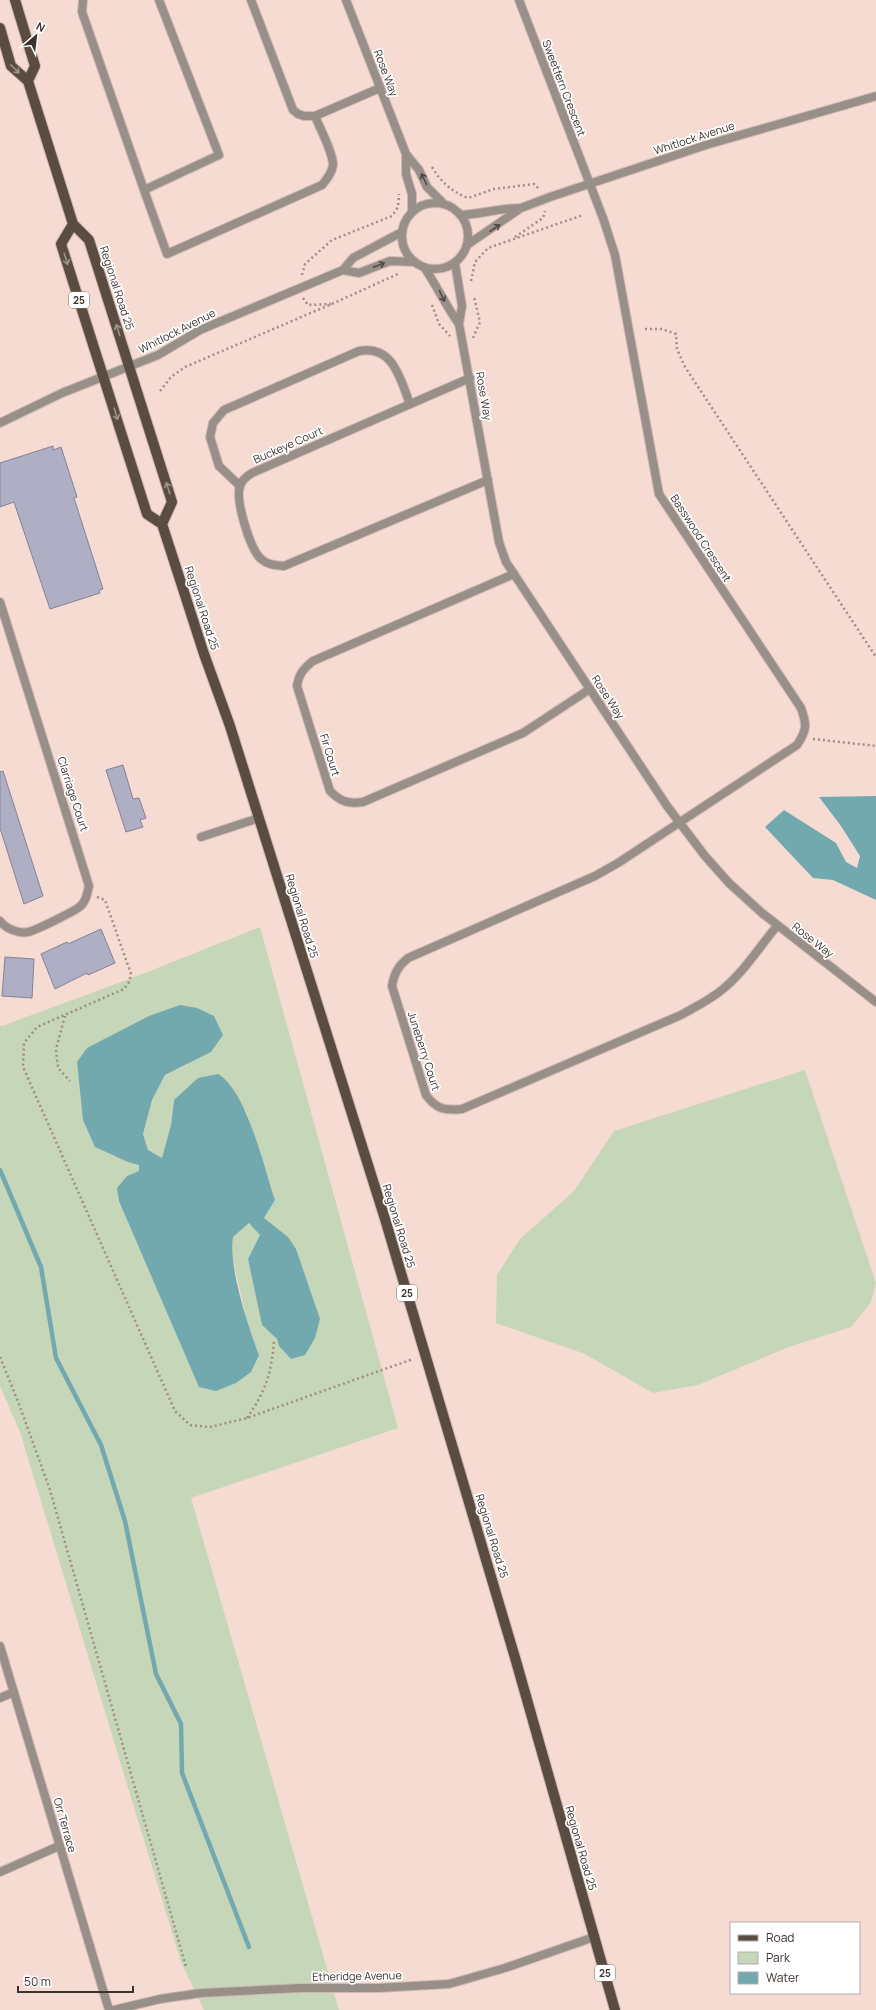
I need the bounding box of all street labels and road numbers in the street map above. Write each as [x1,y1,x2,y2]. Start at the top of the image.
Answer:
street label: Sweetfern Crescent [539,37,590,138]
street label: Rose Way [371,47,402,99]
street label: Whitlock Avenue [651,117,737,158]
street label: Regional Road 25 [97,244,138,332]
road number: 25 [69,292,89,308]
street label: Whitlock Avenue [136,304,218,356]
street label: Rose Way [473,370,496,422]
street label: Buckeye Court [251,423,325,467]
street label: Basswood Crescent [668,491,735,584]
street label: Regional Road 25 [182,564,223,652]
street label: Rose Way [589,672,628,722]
street label: Fir Court [317,732,344,778]
street label: Clarriage Court [54,755,93,833]
street label: Regional Road 25 [283,872,322,960]
street label: Rose Way [789,919,837,961]
street label: Juneberry Court [405,1009,444,1092]
street label: Regional Road 25 [380,1182,419,1270]
road number: 25 [397,1285,417,1301]
street label: Regional Road 25 [473,1492,512,1580]
street label: Orr Terrace [50,1796,81,1855]
street label: Regional Road 25 [562,1804,601,1892]
road number: 25 [595,1965,615,1981]
street label: Etheridge Avenue [312,1967,402,1984]

